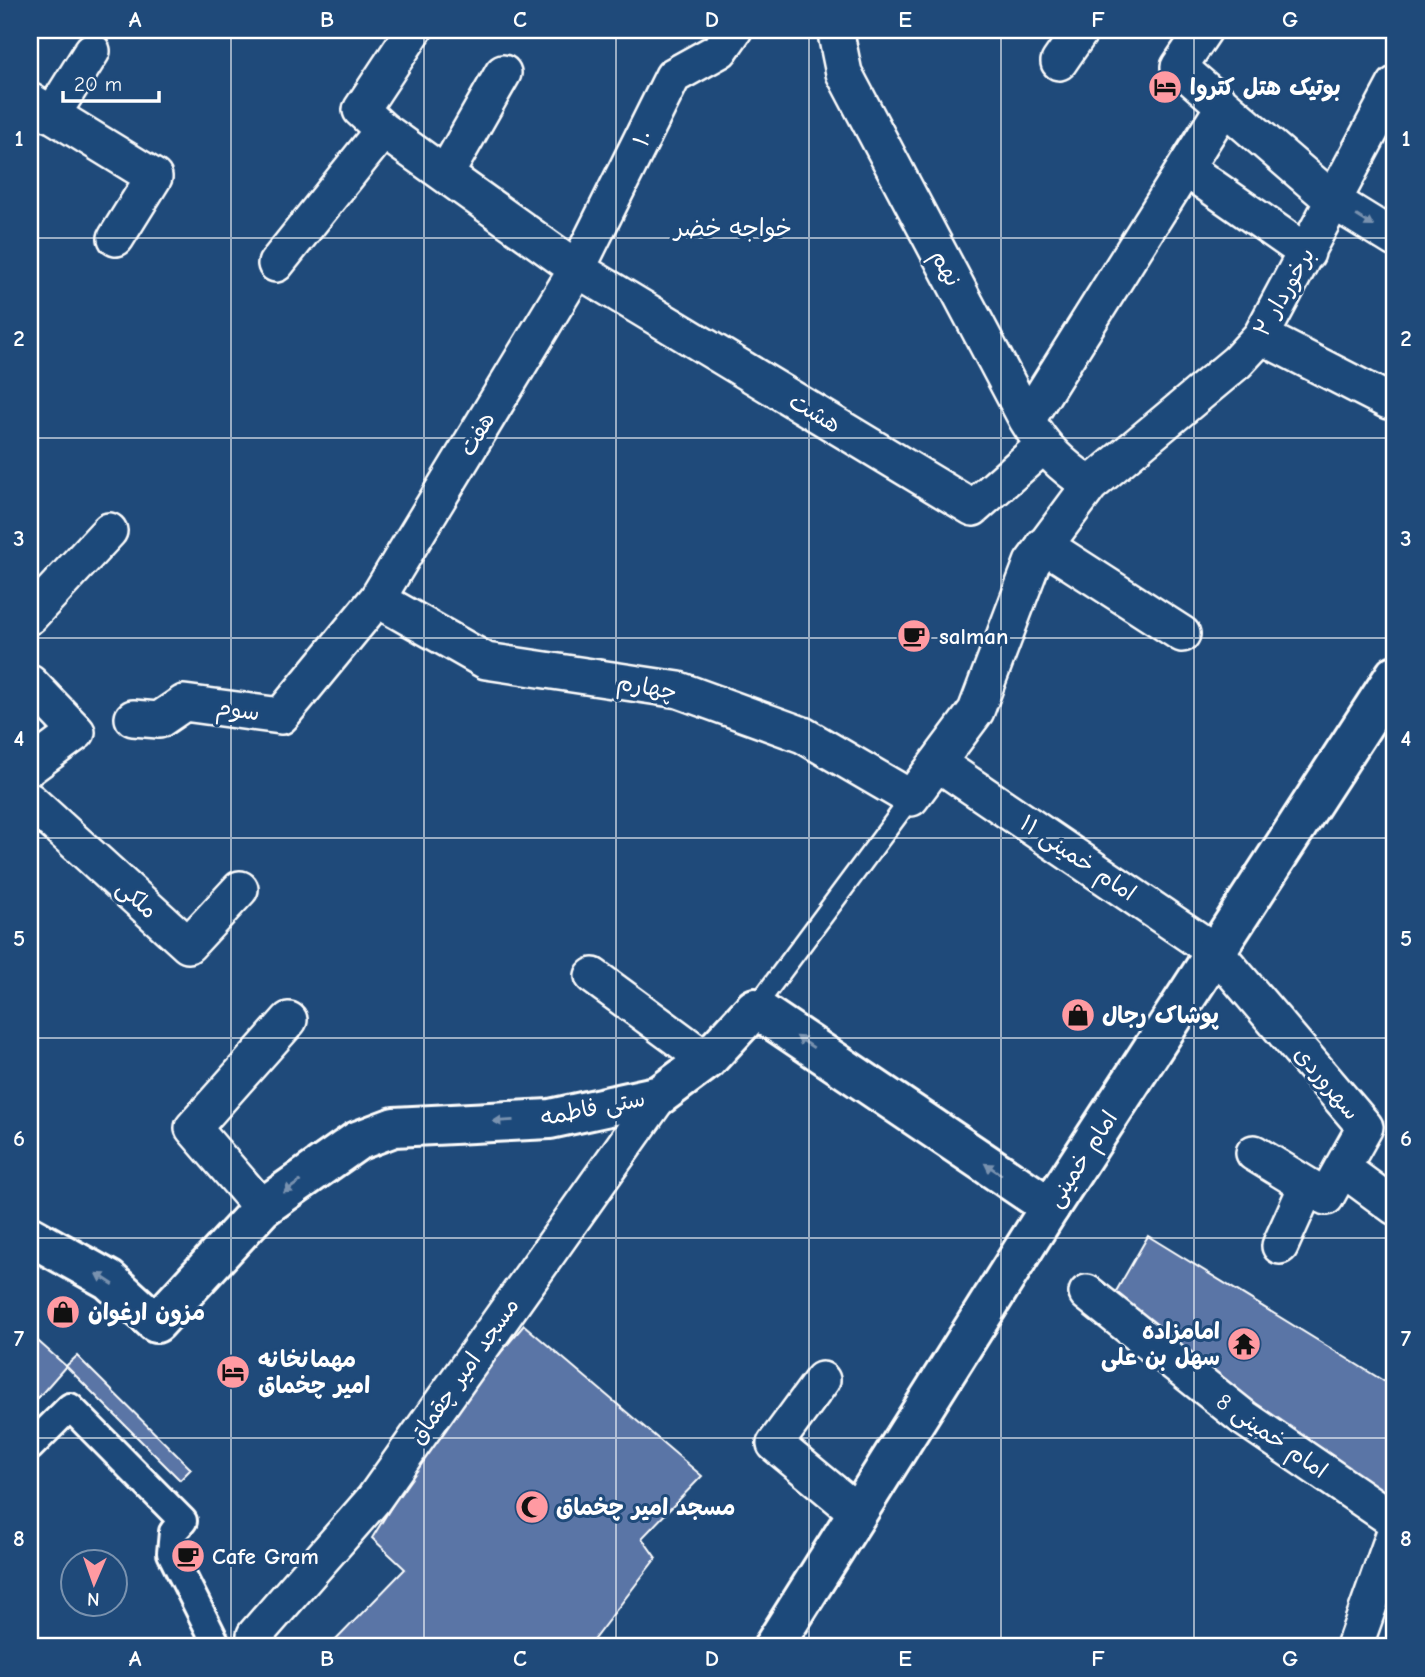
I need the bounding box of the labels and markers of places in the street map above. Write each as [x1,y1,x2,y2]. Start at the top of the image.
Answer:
hotel icon: بوتیک هتل کتروا [1146,68,1184,106]
place label: بوتیک هتل کتروا [1190,74,1341,102]
cafe icon: salman [895,617,933,655]
place label: salman [939,623,1008,650]
shop icon: پوشاک رجال [1059,996,1097,1034]
place label: پوشاک رجال [1102,1002,1219,1030]
shop icon: مزون ارغوان [44,1293,82,1331]
place label: مزون ارغوان [88,1299,205,1327]
place label: امامزاده سهل بن علی [1101,1318,1220,1372]
temple icon: امامزاده سهل بن علی [1225,1325,1263,1363]
place label: مهمانخانه امیر چخماق [258,1346,370,1399]
hotel icon: مهمانخانه امیر چخماق [214,1353,252,1391]
mosque icon: مسجد امیر چخماق [513,1488,551,1526]
place label: مسجد امیر چخماق [556,1494,735,1521]
cafe icon: Cafe Gram [169,1537,207,1575]
place label: Cafe Gram [212,1543,319,1570]

